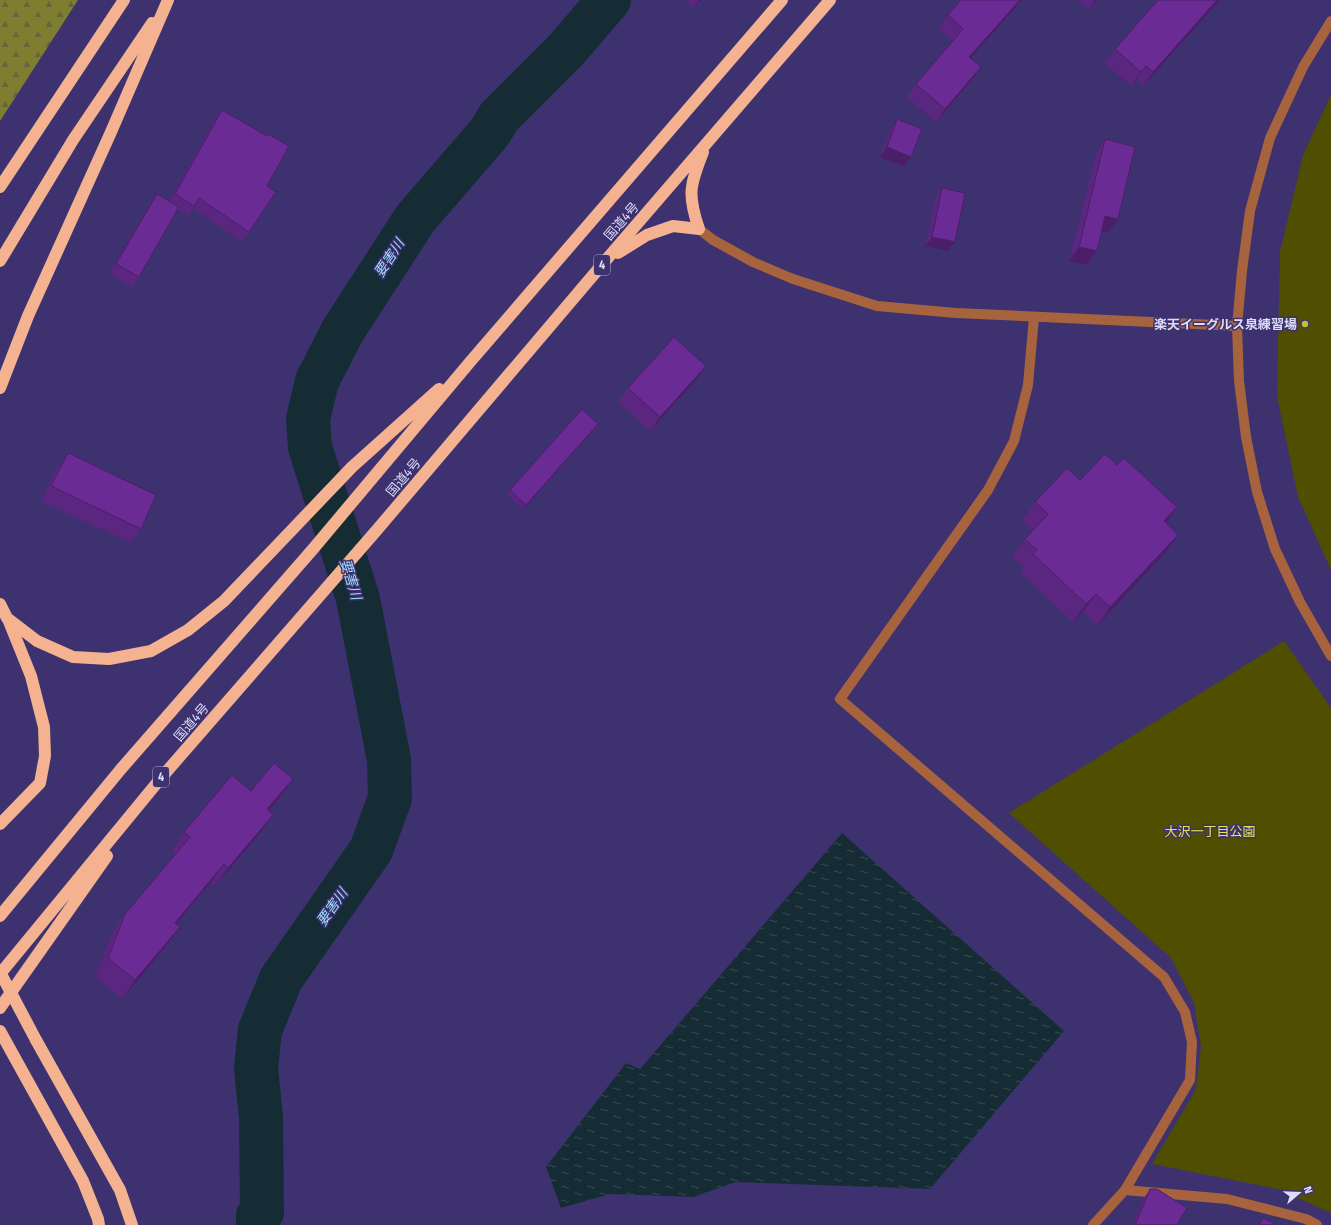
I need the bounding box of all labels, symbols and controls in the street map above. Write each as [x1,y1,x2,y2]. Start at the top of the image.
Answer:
street label: 国道4号 [601,199,642,243]
water label: 要害川 [371,234,409,281]
road number: 4 [594,255,610,275]
place label: 楽天イーグルス泉練習場 [1154,317,1297,332]
marker: 楽天イーグルス泉練習場 [1300,319,1310,329]
street label: 国道4号 [383,455,424,499]
water label: 要害川 [336,557,365,604]
street label: 国道4号 [171,700,212,744]
road number: 4 [153,767,169,787]
park label: 大沢一丁目公園 [1164,824,1256,839]
water label: 要害川 [313,884,353,929]
north arrow [1279,1173,1319,1213]
text: N [1301,1185,1315,1195]

